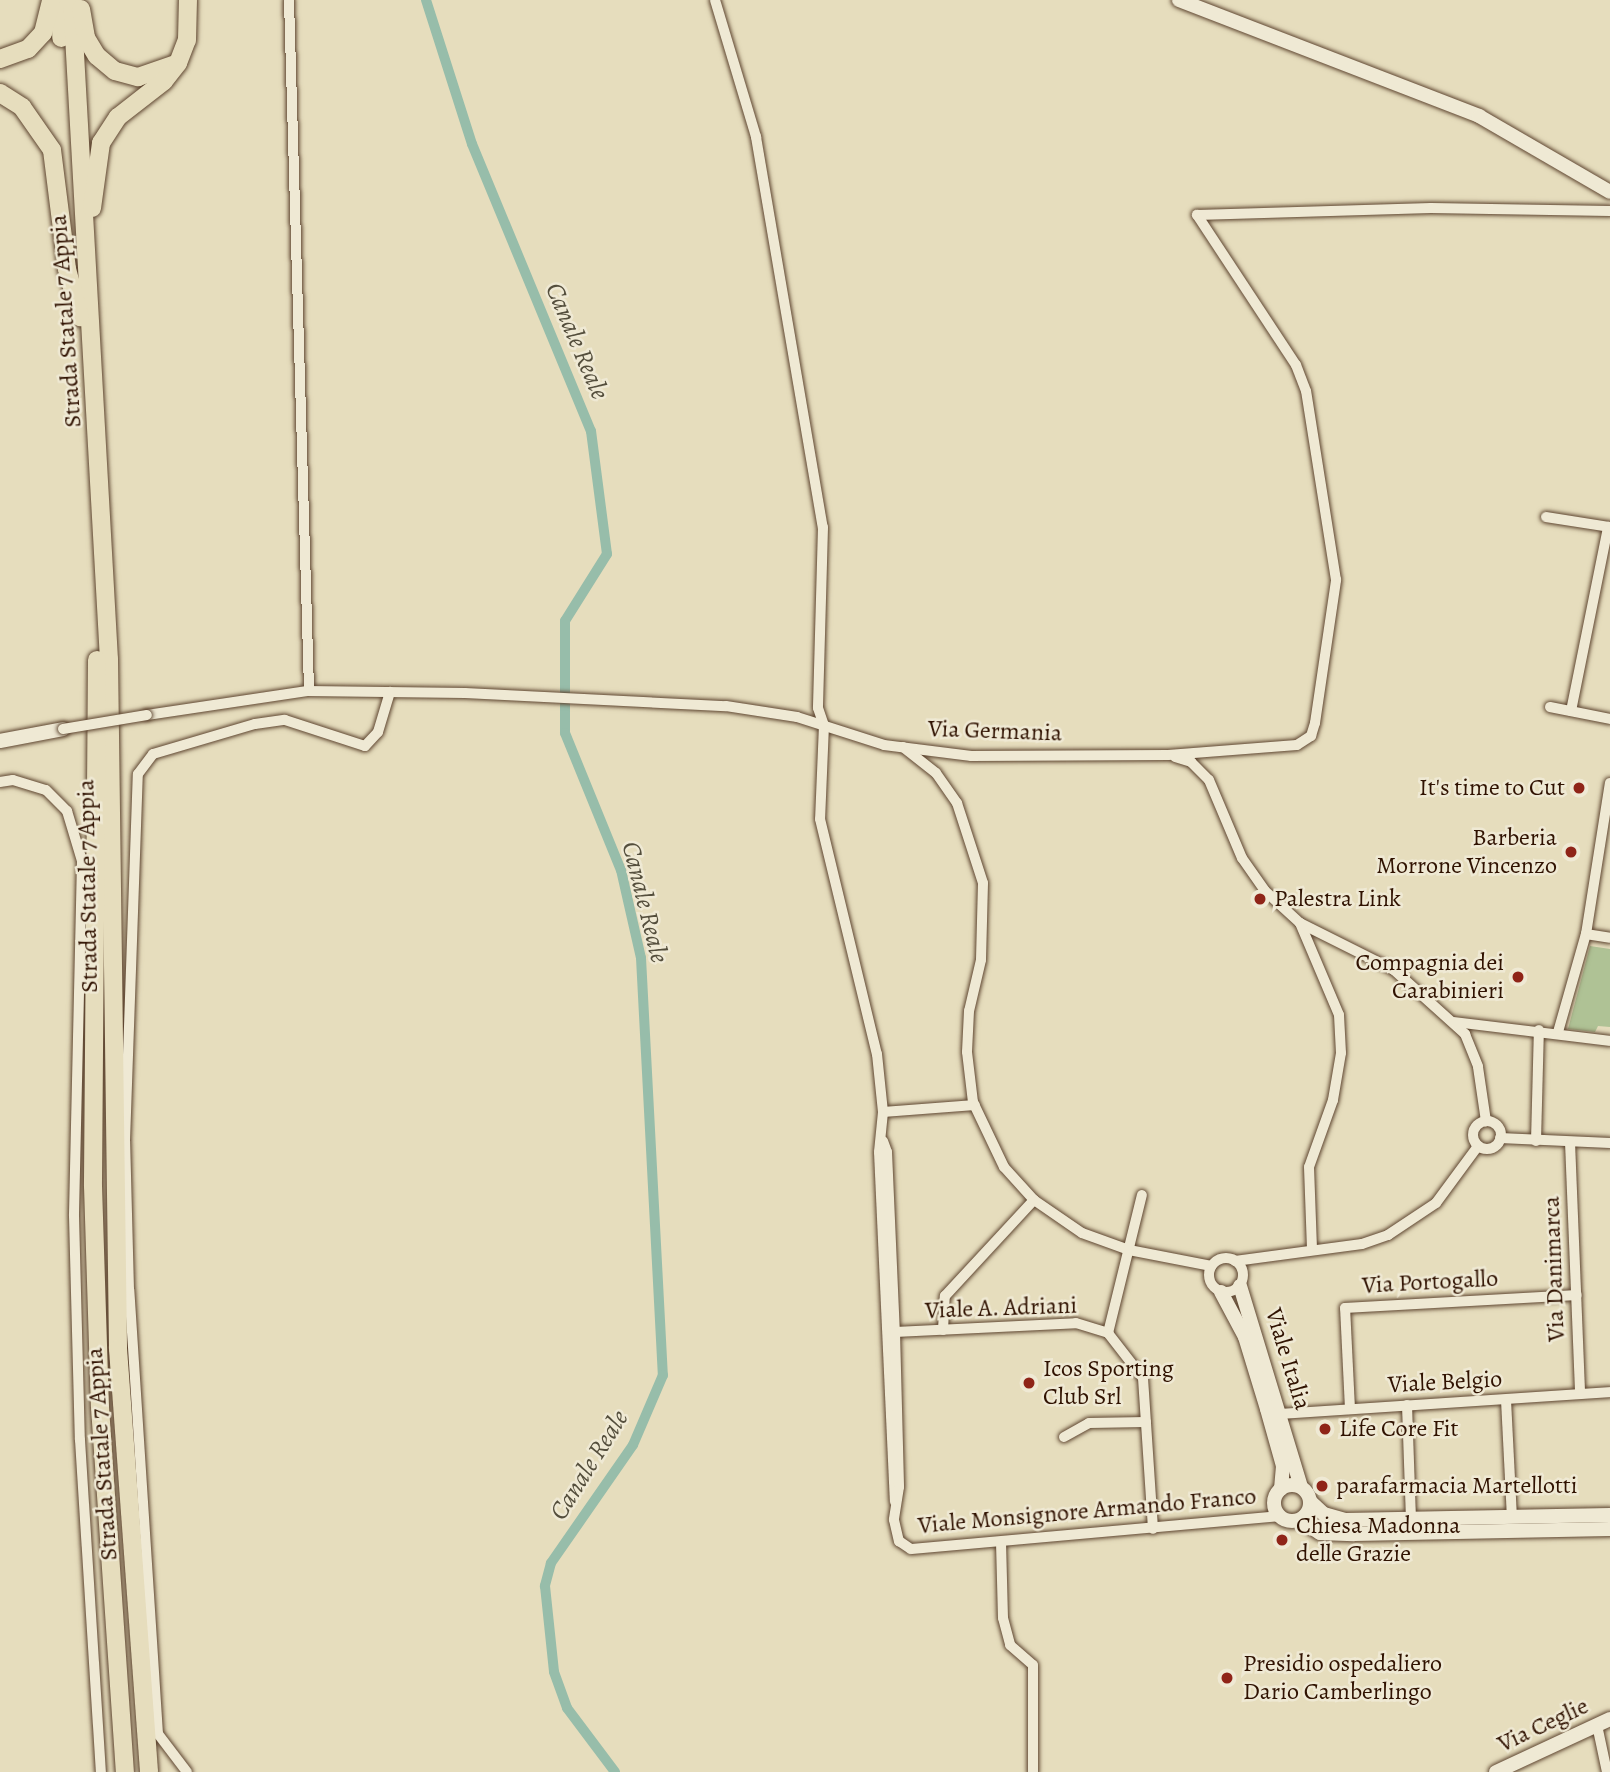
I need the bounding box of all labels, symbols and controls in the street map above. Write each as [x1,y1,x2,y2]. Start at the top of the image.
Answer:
street label: Strada Statale 7 Appia [44,213,88,429]
water label: Canale Reale [538,278,616,404]
street label: Via Germania [927,714,1063,748]
place label: It's time to Cut [1419,774,1565,802]
street label: Strada Statale 7 Appia [72,779,104,993]
marker: It's time to Cut [1571,780,1587,796]
place label: Barberia Morrone Vincenzo [1376,824,1557,880]
water label: Canale Reale [615,838,675,966]
marker: Barberia Morrone Vincenzo [1563,844,1579,860]
place label: Palestra Link [1274,885,1401,913]
marker: Palestra Link [1252,891,1268,907]
place label: Compagnia dei Carabinieri [1355,949,1504,1005]
marker: Compagnia dei Carabinieri [1510,969,1526,985]
street label: Via Danimarca [1537,1196,1571,1342]
street label: Via Portogallo [1361,1264,1499,1300]
street label: Viale A. Adriani [924,1291,1078,1325]
street label: Viale Italia [1259,1305,1317,1413]
street label: Strada Statale 7 Appia [80,1346,124,1562]
place label: Icos Sporting Club Srl [1043,1355,1174,1411]
street label: Viale Belgio [1387,1365,1503,1399]
marker: Icos Sporting Club Srl [1021,1375,1037,1391]
water label: Canale Reale [543,1404,635,1526]
place label: Life Core Fit [1339,1415,1458,1443]
marker: Life Core Fit [1317,1421,1333,1437]
place label: parafarmacia Martellotti [1336,1472,1577,1500]
marker: parafarmacia Martellotti [1314,1478,1330,1494]
street label: Viale Monsignore Armando Franco [917,1482,1257,1540]
place label: Chiesa Madonna delle Grazie [1296,1512,1461,1568]
marker: Chiesa Madonna delle Grazie [1274,1532,1290,1548]
place label: Presidio ospedaliero Dario Camberlingo [1243,1650,1442,1706]
marker: Presidio ospedaliero Dario Camberlingo [1217,1668,1237,1688]
street label: Via Ceglie [1493,1691,1593,1759]

